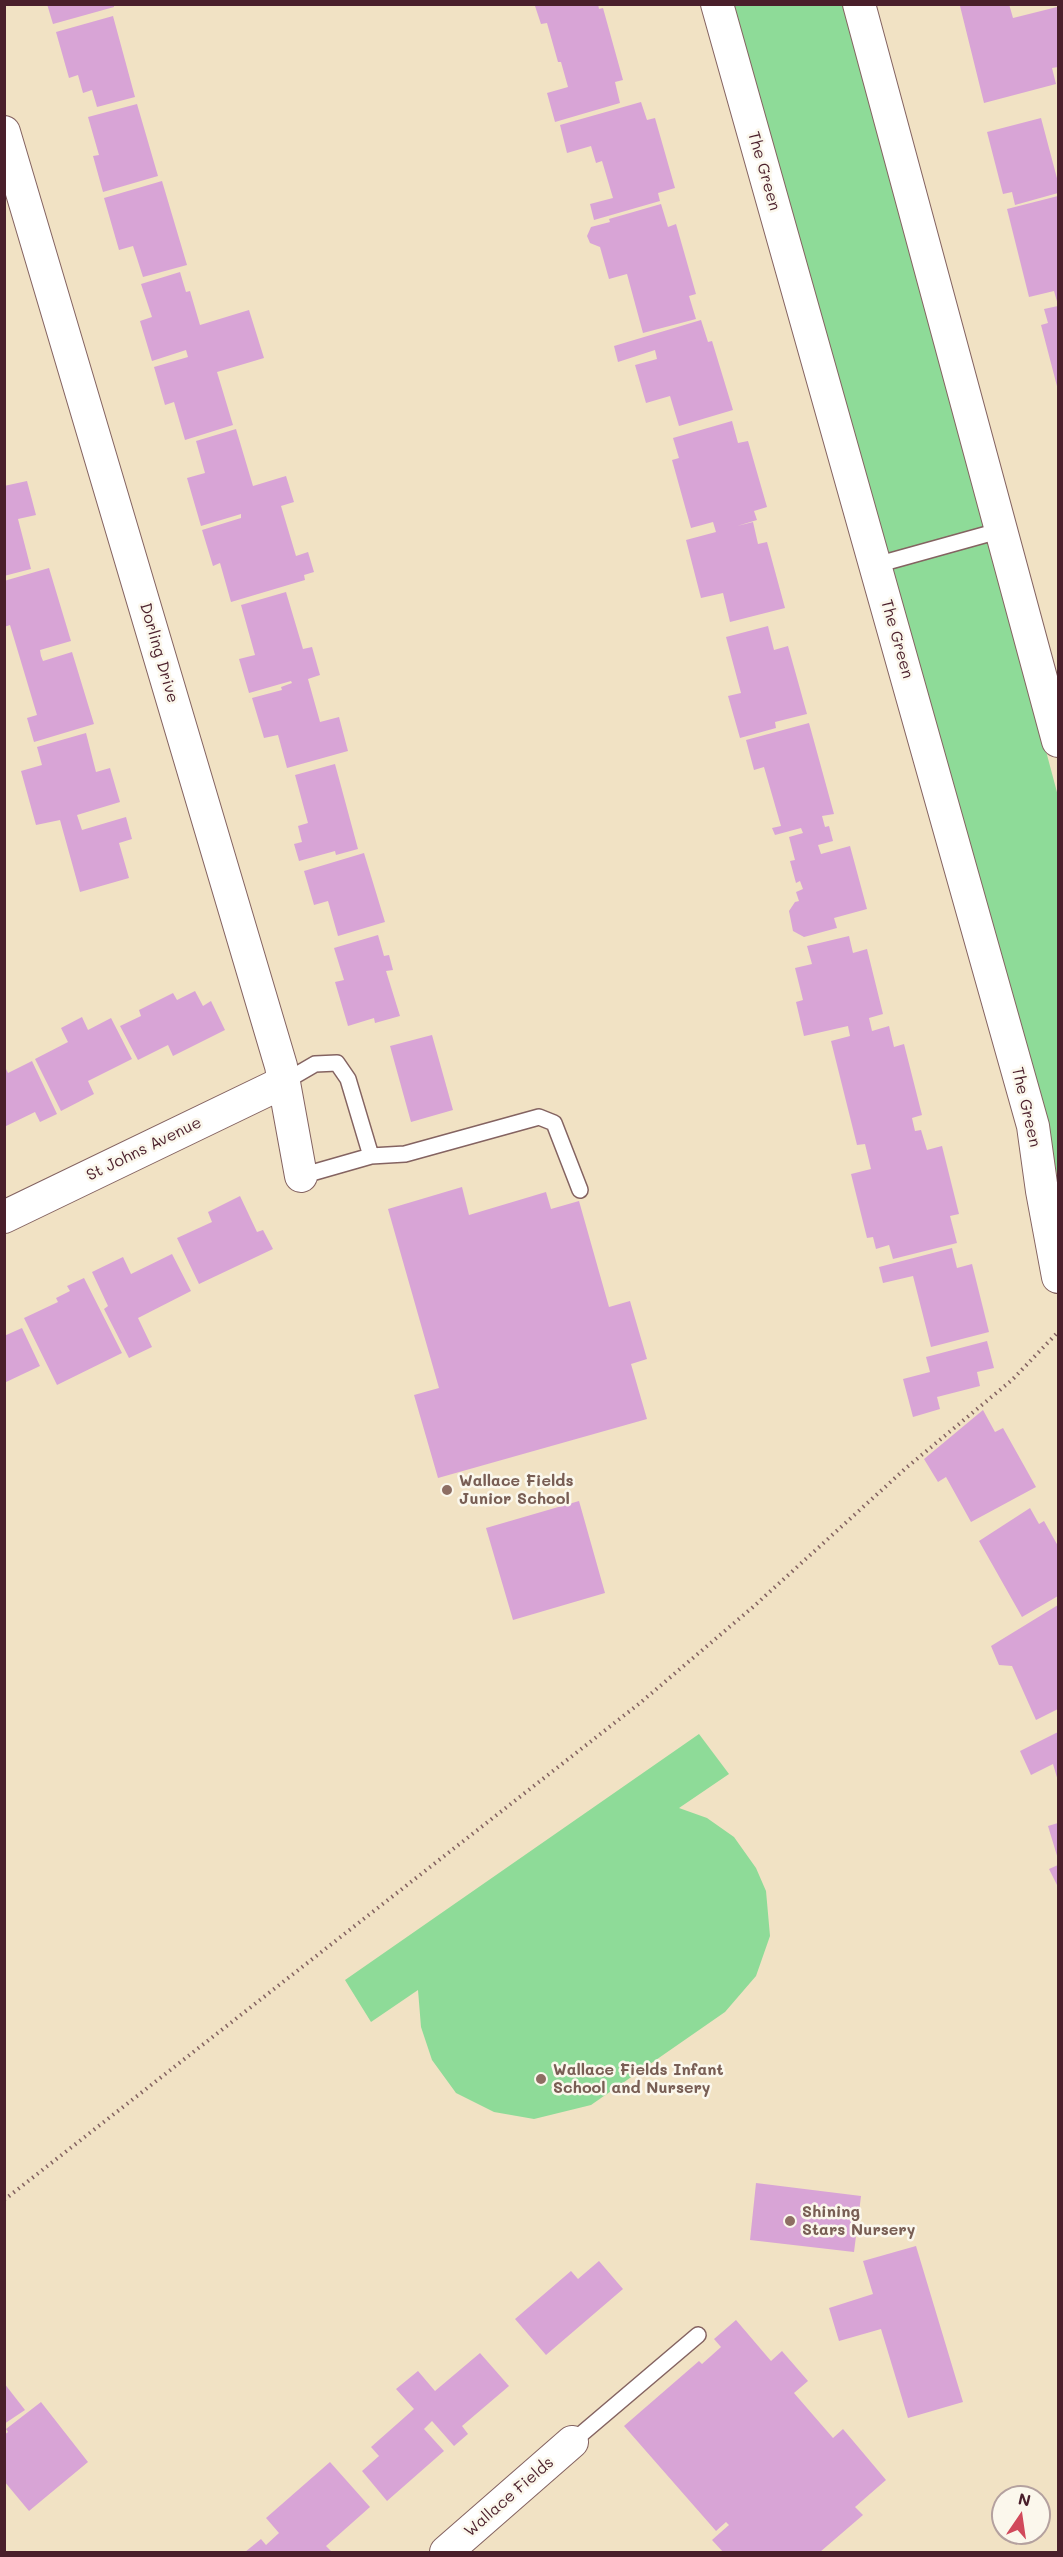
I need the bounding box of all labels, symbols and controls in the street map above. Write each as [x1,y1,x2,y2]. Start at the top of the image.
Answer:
street label: The Green [744,129,784,213]
street label: The Green [877,597,917,681]
street label: Dorling Drive [136,601,182,705]
street label: The Green [1007,1065,1045,1149]
street label: St Johns Avenue [83,1113,205,1185]
place label: Wallace Fields Junior School [459,1471,573,1509]
marker: Wallace Fields Junior School [440,1483,454,1497]
place label: Wallace Fields Infant School and Nursery [553,2060,724,2098]
marker: Wallace Fields Infant School and Nursery [534,2072,548,2086]
place label: Shining Stars Nursery [802,2202,915,2240]
marker: Shining Stars Nursery [783,2214,797,2228]
street label: Wallace Fields [460,2453,558,2541]
north arrow [991,2485,1051,2545]
text: N [1016,2487,1033,2511]

